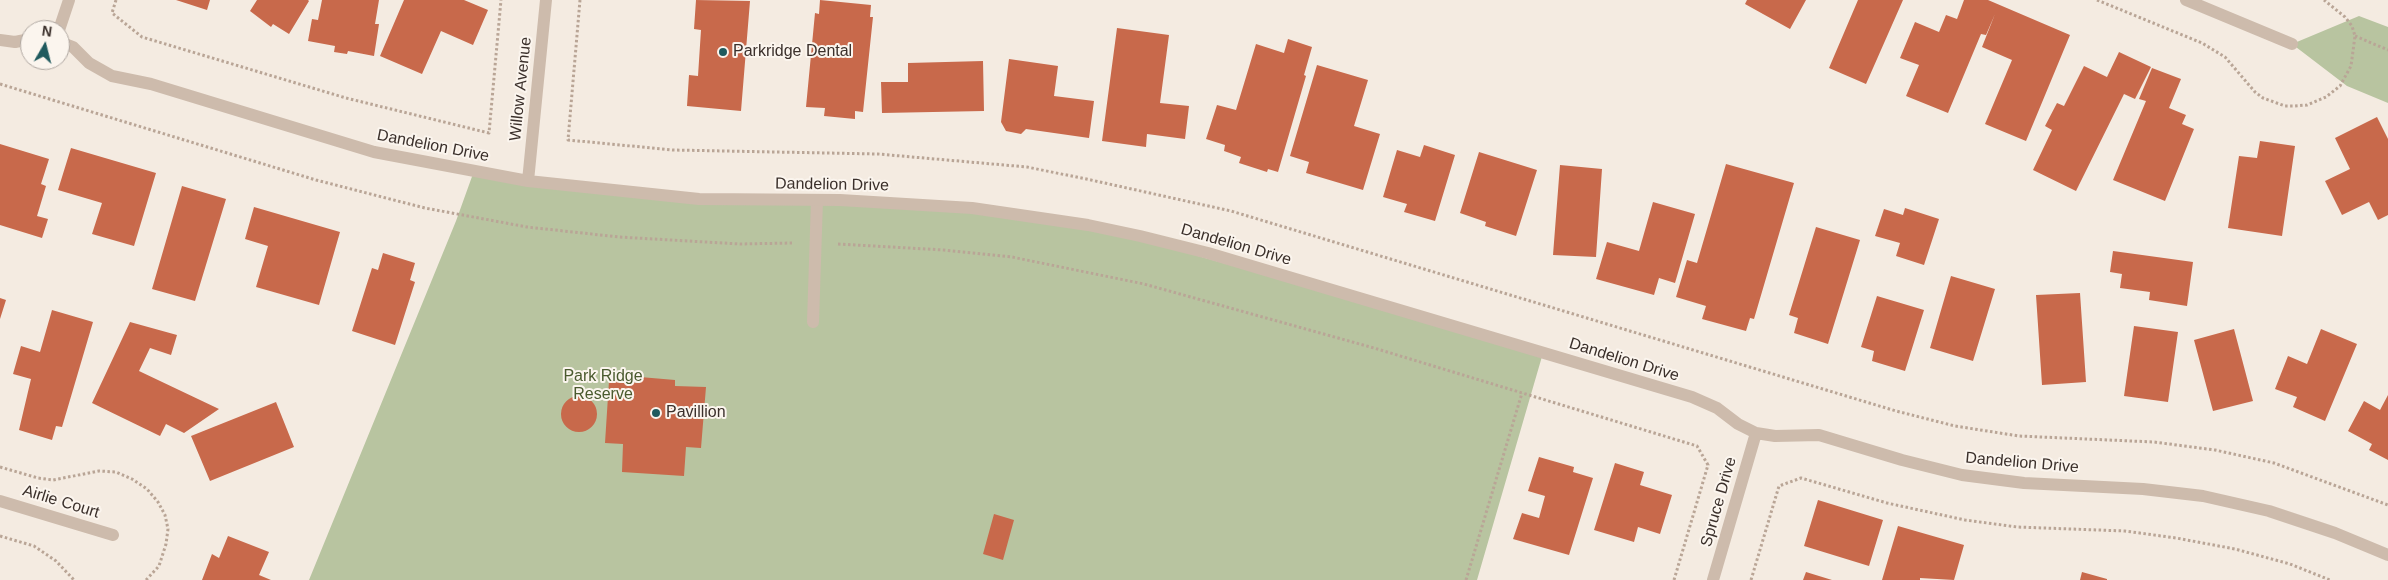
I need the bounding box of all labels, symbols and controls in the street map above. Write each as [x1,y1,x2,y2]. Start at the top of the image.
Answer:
north arrow [20,20,70,70]
text: N [41,23,53,40]
street label: Willow Avenue [506,36,536,142]
place label: Parkridge Dental [733,42,852,62]
marker: Parkridge Dental [717,46,729,58]
street label: Dandelion Drive [375,126,491,166]
street label: Dandelion Drive [775,174,889,196]
street label: Dandelion Drive [1179,220,1293,270]
street label: Dandelion Drive [1567,334,1681,386]
park label: Park Ridge Reserve [563,367,643,405]
place label: Pavillion [666,403,726,423]
marker: Pavillion [650,407,662,419]
street label: Dandelion Drive [1964,448,2080,478]
street label: Spruce Drive [1697,455,1741,549]
street label: Airlie Court [20,481,102,523]

